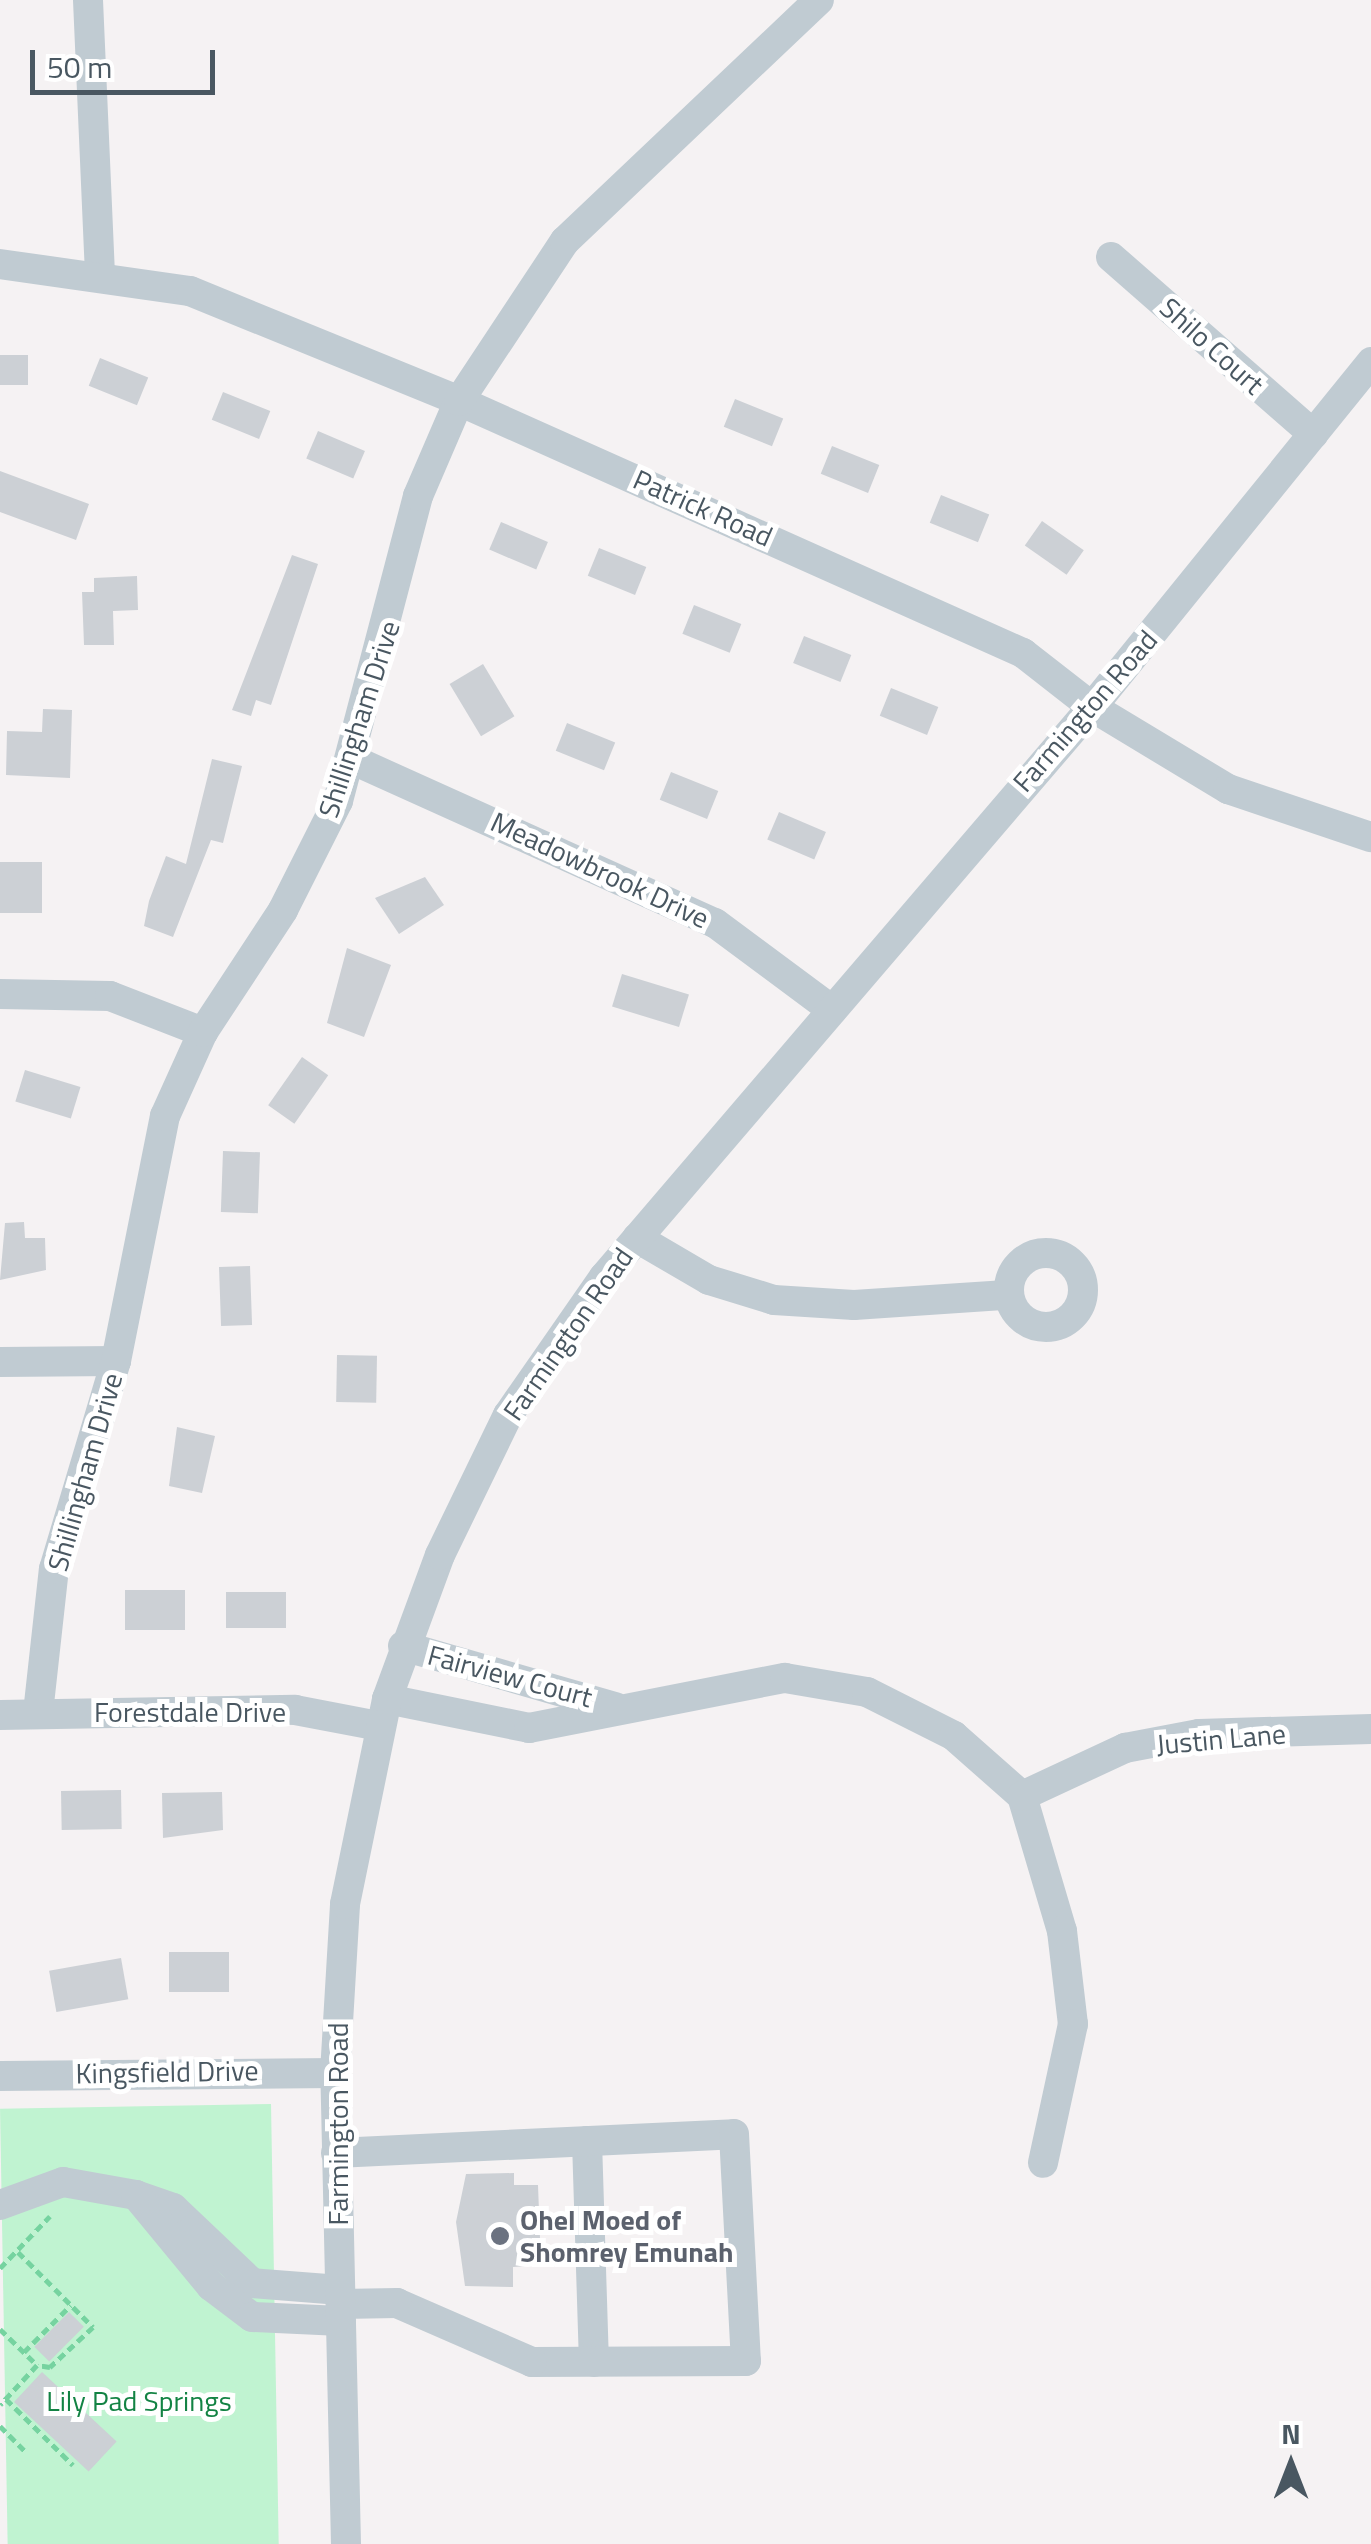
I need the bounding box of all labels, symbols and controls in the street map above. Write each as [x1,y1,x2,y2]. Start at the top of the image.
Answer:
scale bar [35,30,220,92]
text: 50 m [47,44,112,90]
street label: Shilo Court [1153,291,1271,401]
street label: Patrick Road [628,462,778,554]
street label: Shillingham Drive [311,616,407,822]
street label: Farmington Road [1006,623,1164,799]
street label: Meadowbrook Drive [486,805,714,935]
street label: Farmington Road [496,1241,640,1427]
street label: Shillingham Drive [41,1369,129,1575]
street label: Fairview Court [424,1638,596,1714]
street label: Forestdale Drive [94,1695,286,1729]
street label: Justin Lane [1155,1717,1287,1761]
street label: Farmington Road [321,2023,355,2225]
street label: Kingsfield Drive [75,2054,259,2090]
place label: Ohel Moed of Shomrey Emunah [520,2203,733,2269]
marker: Ohel Moed of Shomrey Emunah [489,2225,511,2247]
park label: Lily Pad Springs [46,2384,232,2418]
text: N [1281,2412,1301,2455]
north arrow [1241,2414,1341,2514]

